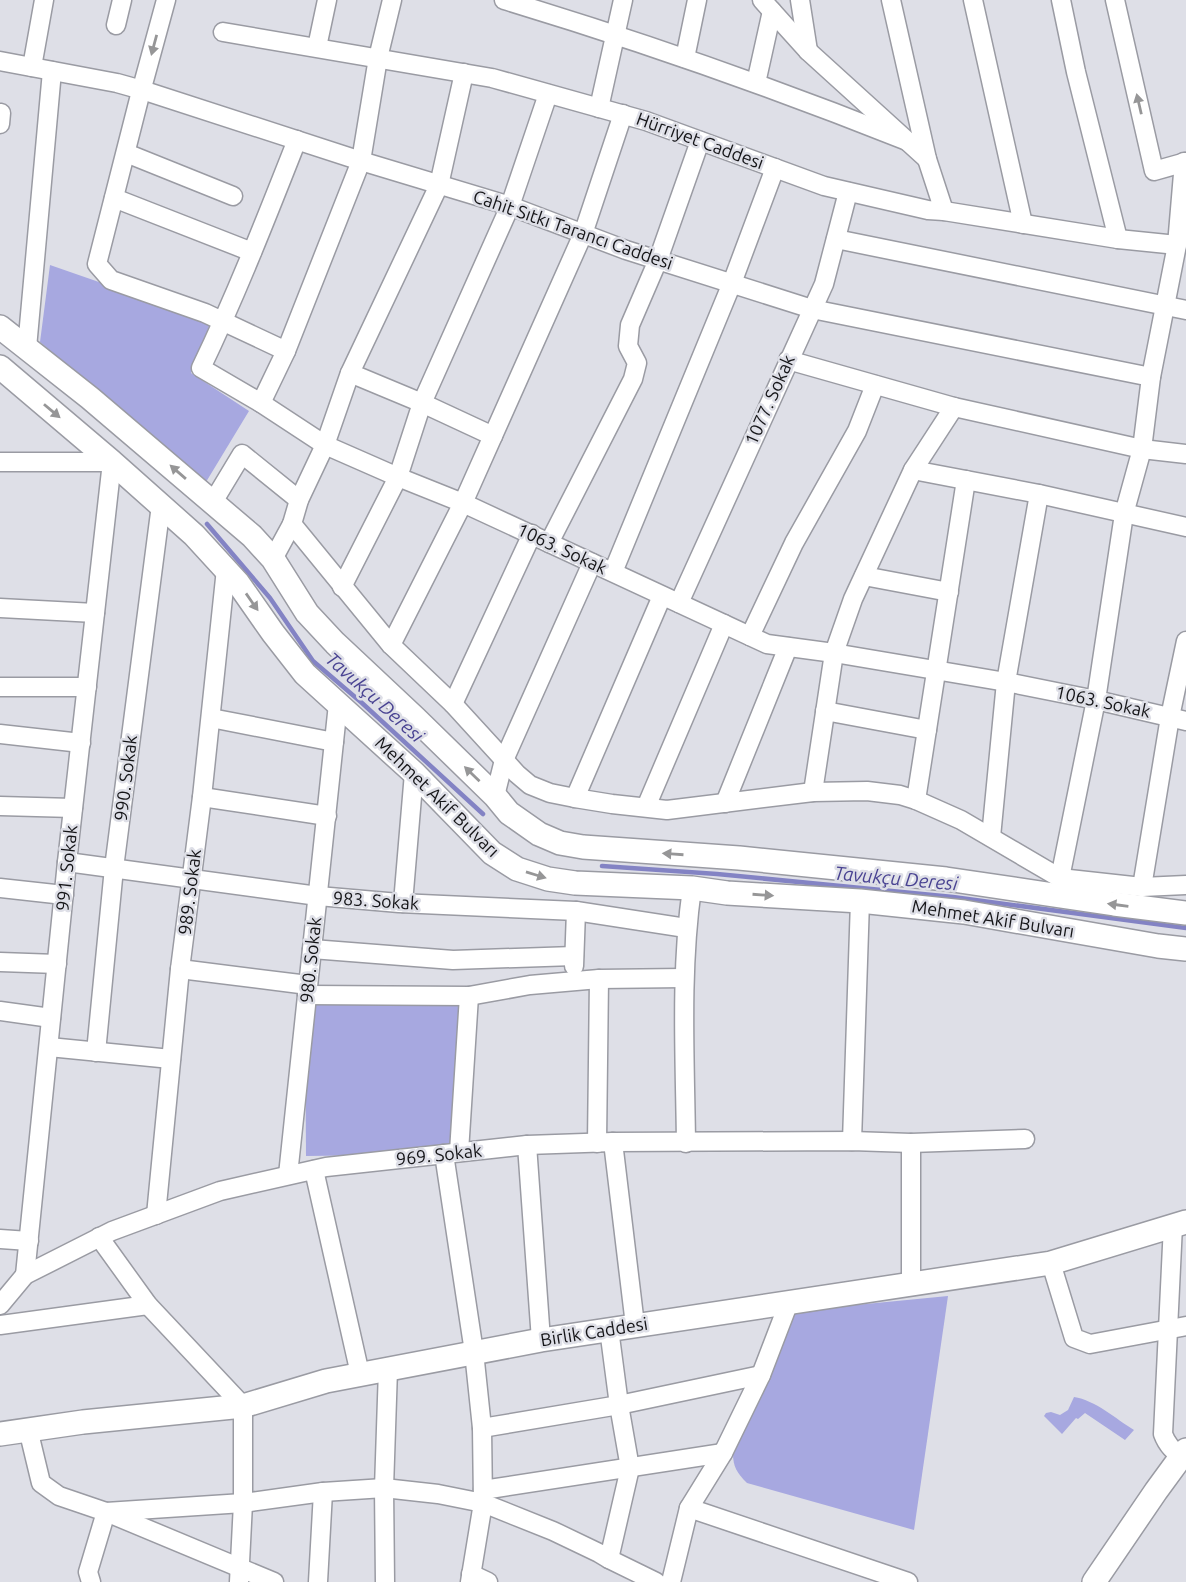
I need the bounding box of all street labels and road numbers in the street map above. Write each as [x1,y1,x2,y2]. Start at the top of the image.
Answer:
street label: Hürriyet Caddesi [634,108,767,172]
street label: Cahit Sıtkı Tarancı Caddesi [471,185,676,273]
street label: 1077. Sokak [740,351,798,448]
street label: 1063. Sokak [514,519,610,578]
street label: 1063. Sokak [1054,681,1153,721]
street label: Mehmet Akif Bulvarı [372,732,504,861]
street label: 990. Sokak [110,734,140,822]
street label: 991. Sokak [52,824,80,912]
street label: 989. Sokak [174,848,204,936]
street label: 983. Sokak [332,887,420,913]
street label: Mehmet Akif Bulvarı [910,895,1076,941]
street label: 980. Sokak [296,916,324,1004]
street label: 969. Sokak [395,1140,483,1168]
street label: Birlik Caddesi [539,1313,649,1349]

